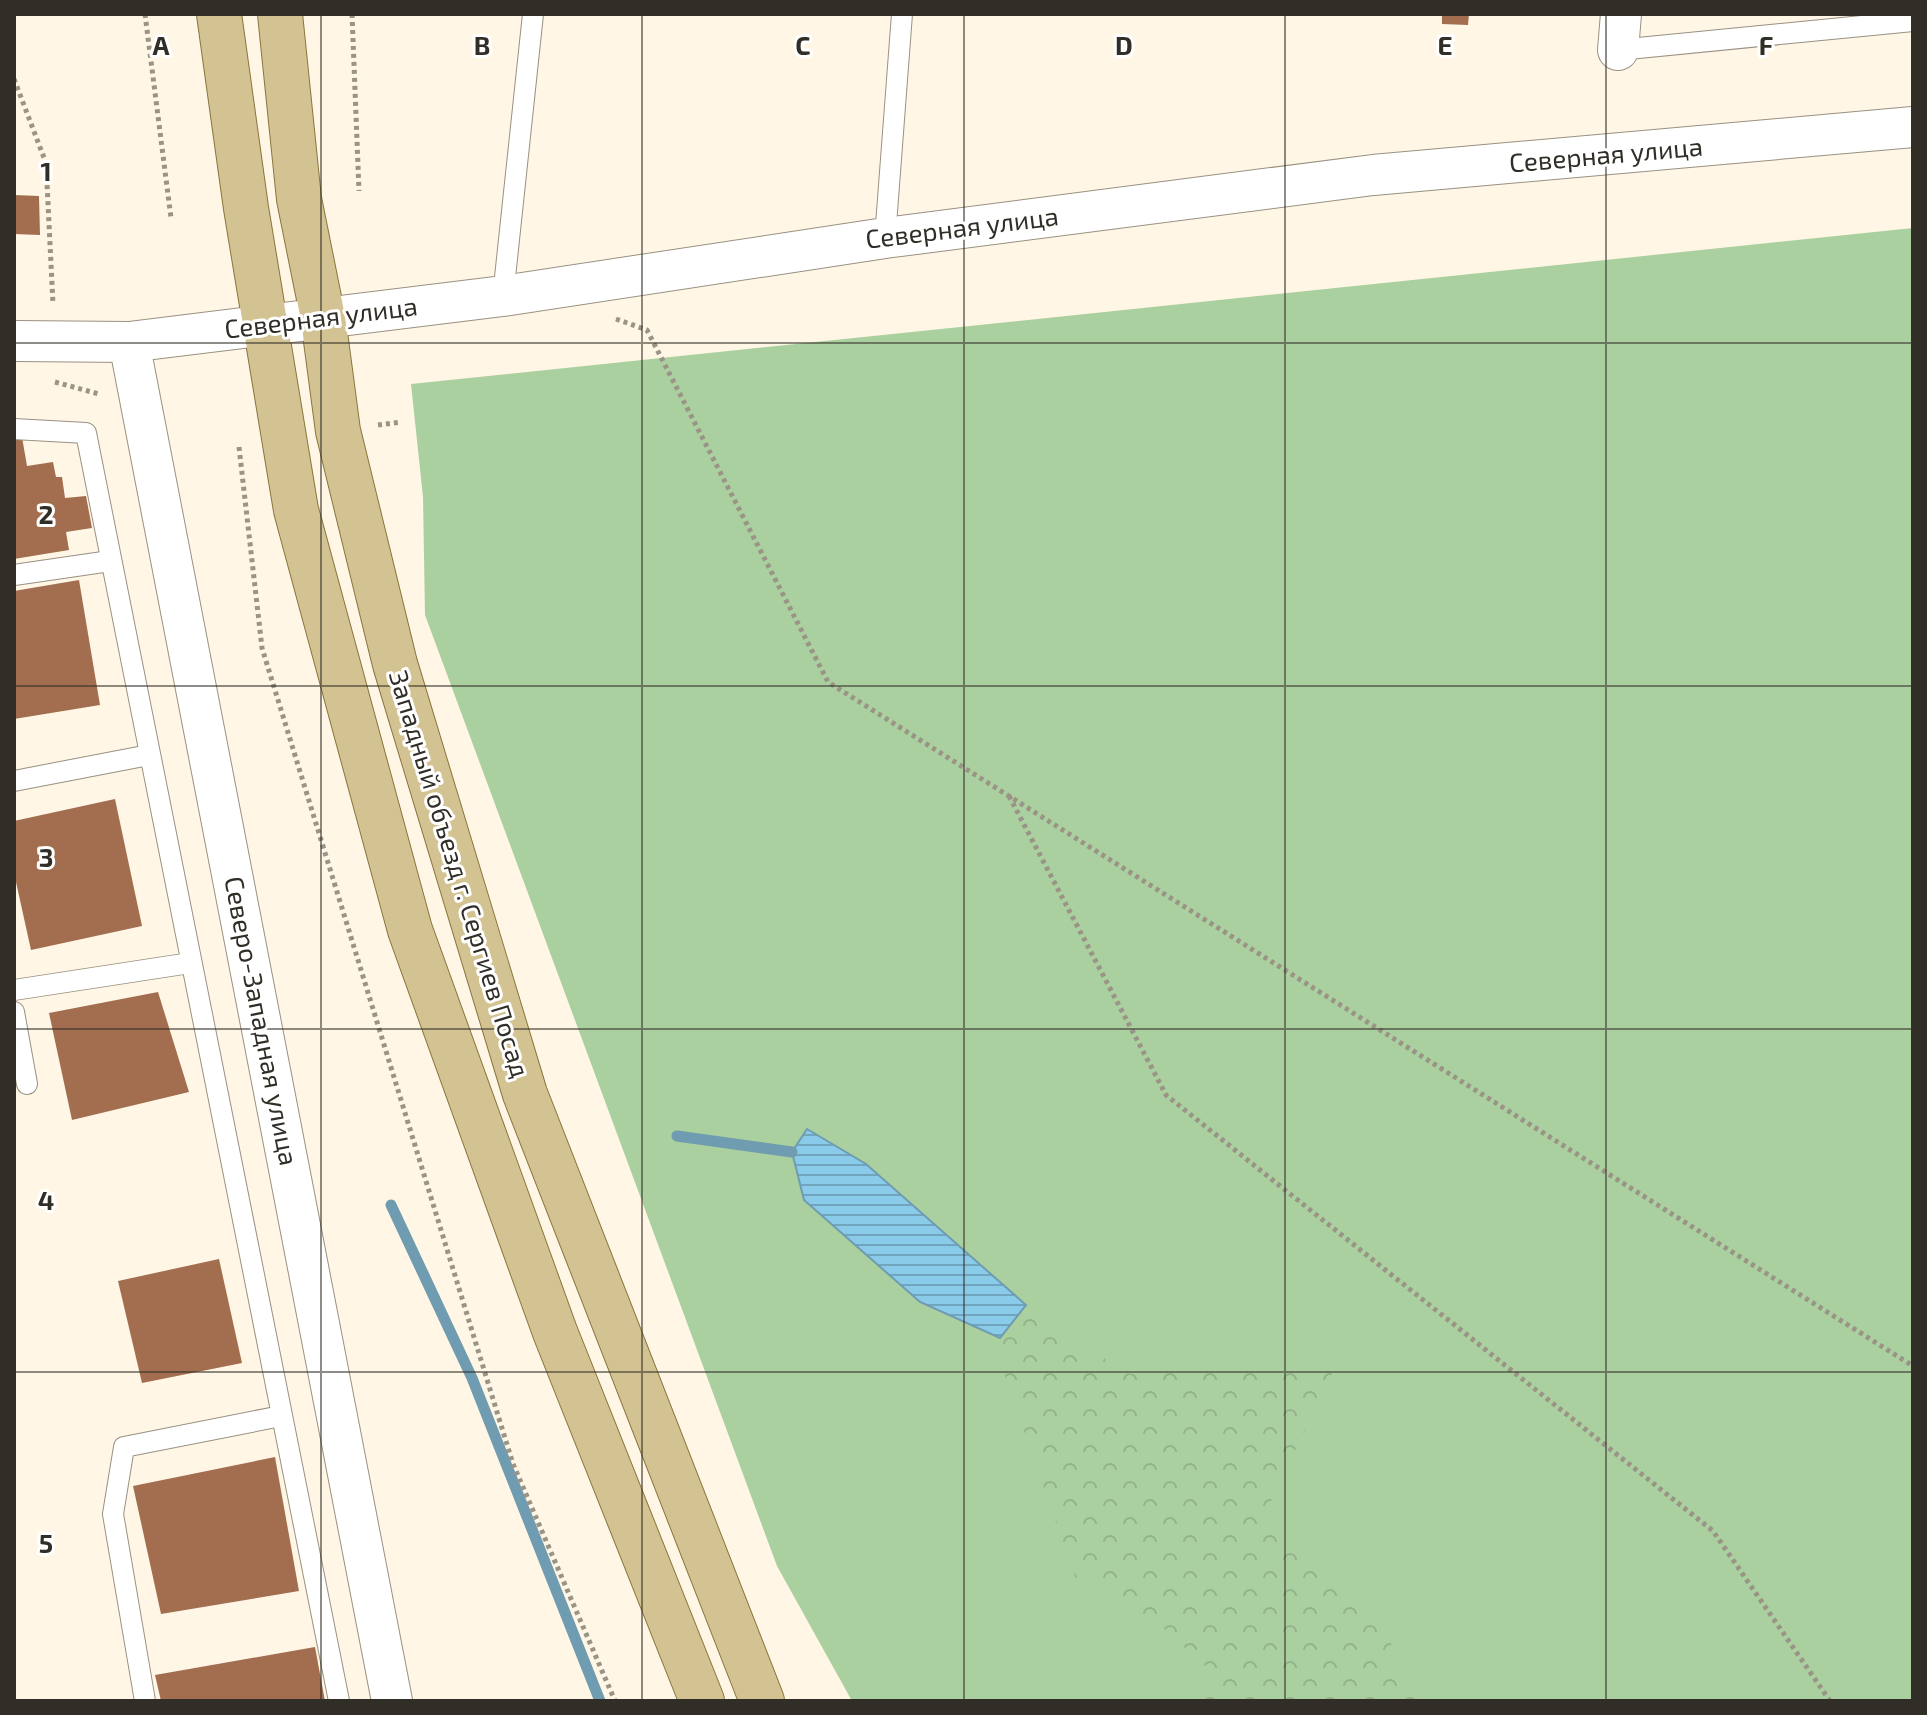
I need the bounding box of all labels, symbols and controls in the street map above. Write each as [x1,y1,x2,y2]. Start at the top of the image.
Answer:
text: A [153,29,170,60]
text: B [474,29,490,60]
text: C [795,29,811,60]
text: D [1115,29,1133,60]
text: E [1437,29,1453,60]
text: F [1759,29,1773,60]
street label: Северная улица [1508,130,1704,178]
text: 1 [40,155,52,186]
street label: Северная улица [864,199,1060,255]
street label: Северная улица [223,289,419,345]
text: 2 [38,498,54,529]
street label: Западный объезд г. Сергиев Посад [384,666,537,1081]
text: 3 [39,841,53,872]
street label: Северо-Западная улица [218,874,306,1168]
text: 4 [38,1184,54,1215]
text: 5 [39,1527,53,1558]

